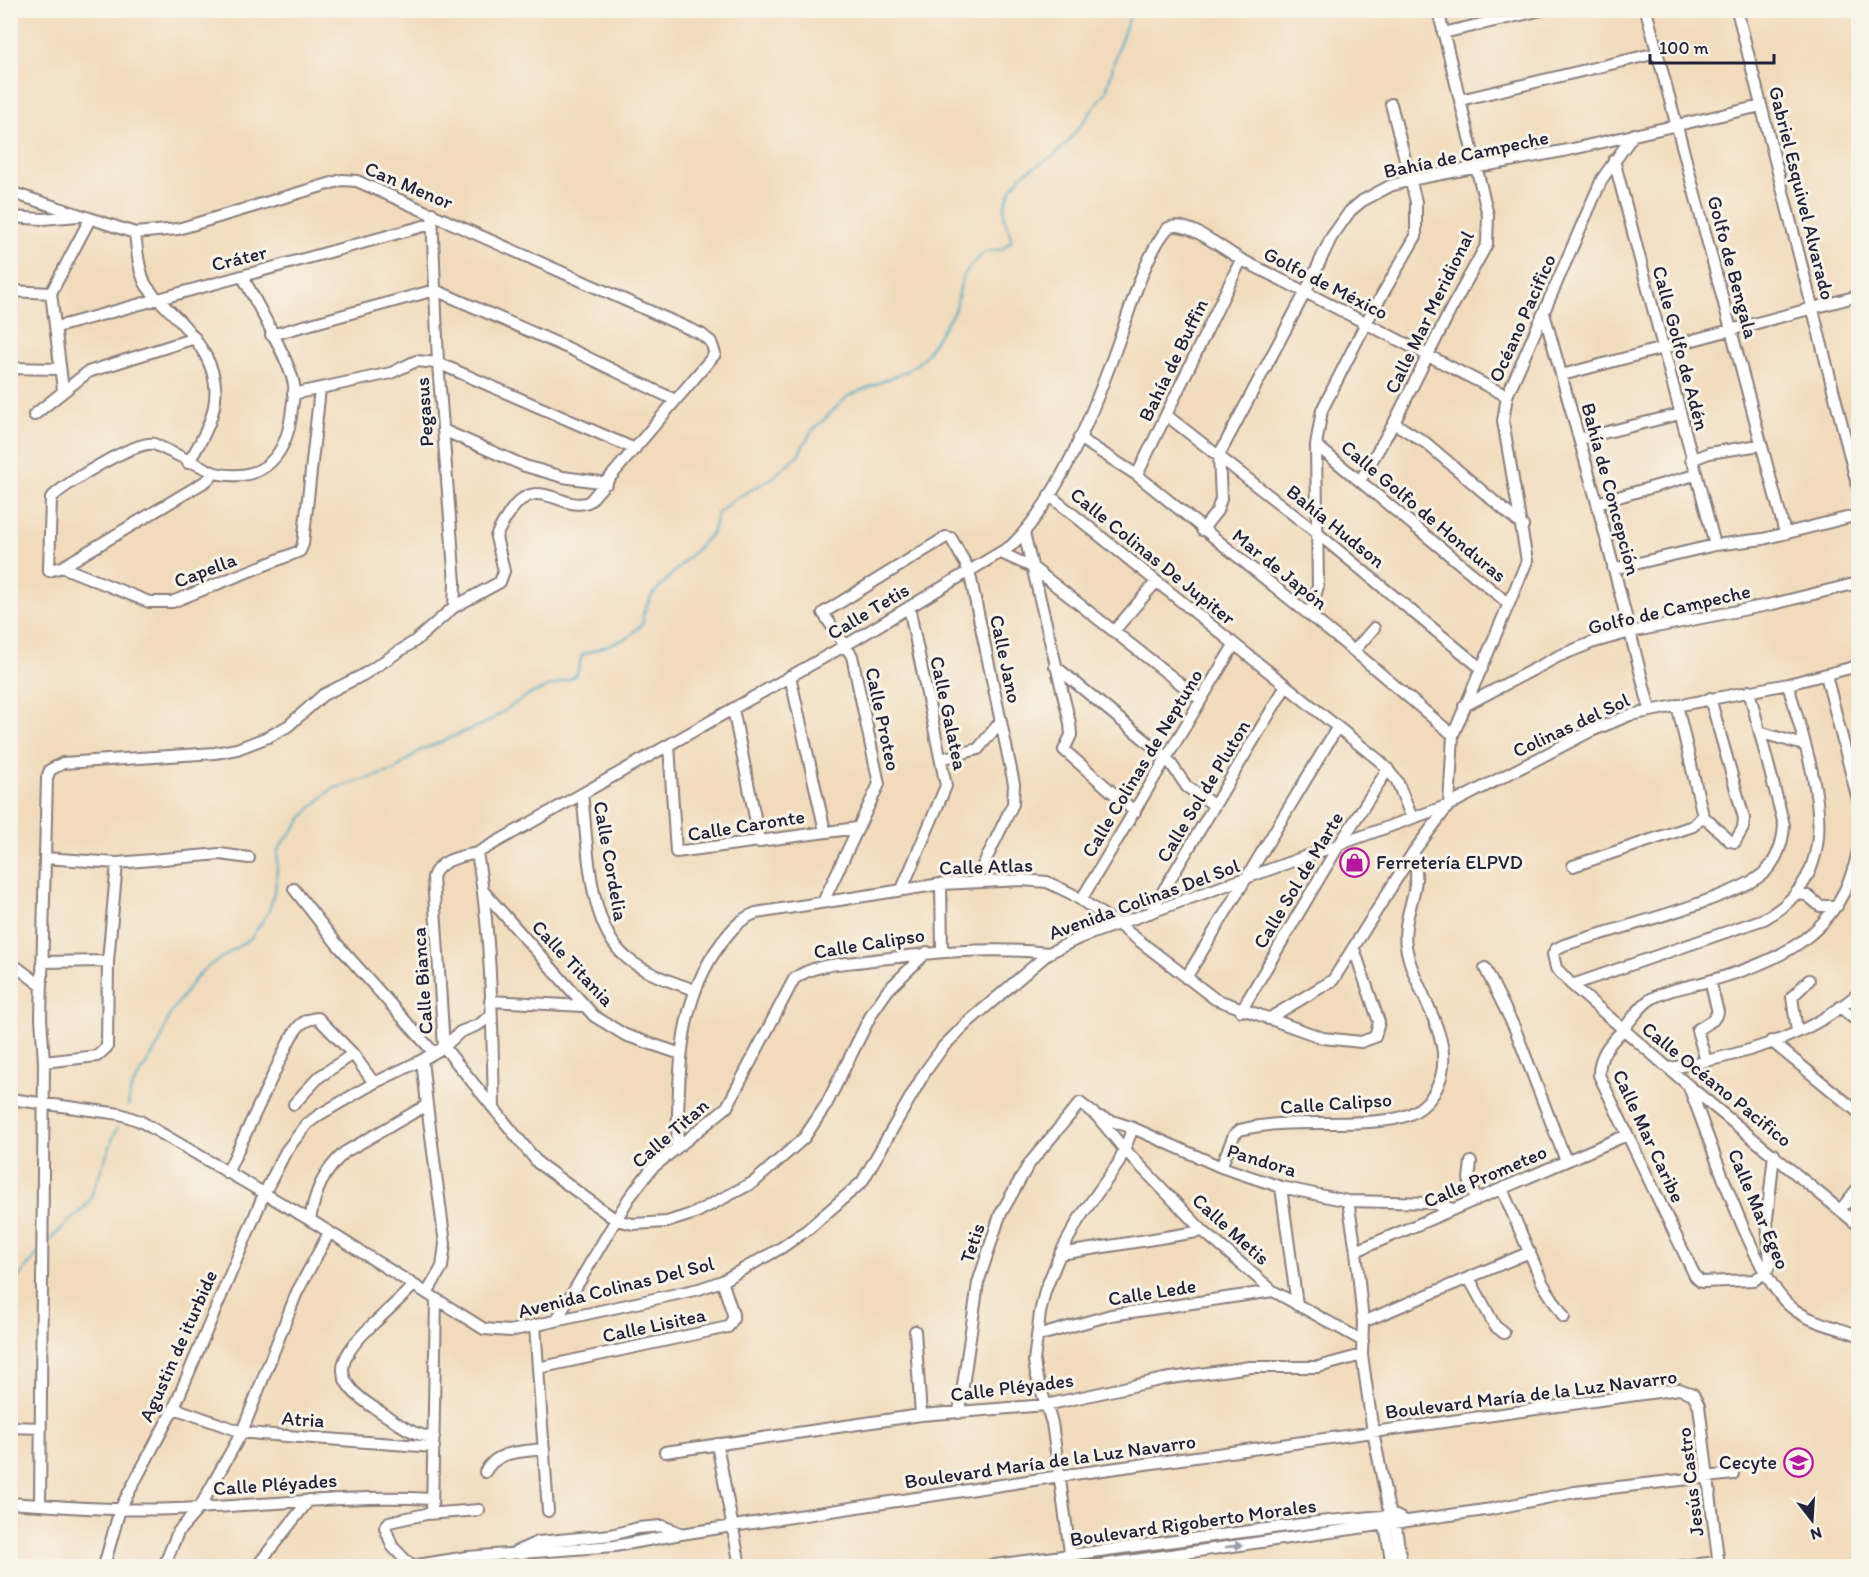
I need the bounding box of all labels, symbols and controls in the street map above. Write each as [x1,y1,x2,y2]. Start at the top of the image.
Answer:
scale bar [1650,27,1774,65]
text: 100 m [1659,37,1709,59]
street label: Gabriel Esquivel Alvarado [1764,84,1840,302]
street label: Bahía de Campeche [1381,125,1551,183]
street label: Can Menor [361,156,457,214]
street label: Golfo de Bengala [1702,193,1764,342]
street label: Calle Mar Meridional [1379,226,1479,398]
street label: Cráter [209,240,269,276]
street label: Golfo de México [1260,241,1392,325]
street label: Océano Pacifico [1483,250,1561,386]
street label: Calle Golfo de Adén [1648,263,1714,433]
street label: Bahía de Buffin [1133,295,1213,425]
street label: Pegasus [410,377,438,447]
street label: Bahía de Concepción [1576,400,1646,578]
street label: Calle Golfo de Honduras [1336,435,1512,587]
street label: Bahía Hudson [1282,479,1390,573]
street label: Calle Colinas De Jupiter [1066,482,1240,630]
street label: Mar de Japón [1228,523,1332,615]
street label: Capella [170,547,240,593]
street label: Calle Tetis [823,577,913,645]
street label: Golfo de Campeche [1585,579,1753,639]
street label: Calle Jano [985,613,1027,705]
street label: Calle Galatea [925,654,973,773]
street label: Calle Colinas de Neptuno [1076,664,1208,862]
street label: Calle Proteo [860,665,906,773]
street label: Colinas del Sol [1509,687,1634,763]
street label: Calle Sol de Pluton [1151,715,1255,867]
street label: Calle Cordelia [589,799,633,923]
street label: Calle Caronte [686,804,806,846]
street label: Calle Sol de Marte [1248,807,1348,953]
shop icon: Ferretería ELPVD [1339,846,1371,878]
place label: Ferretería ELPVD [1376,850,1523,874]
street label: Calle Atlas [939,852,1033,880]
street label: Avenida Colinas Del Sol [1045,853,1243,945]
street label: Calle Titania [527,915,620,1012]
street label: Calle Calipso [812,922,926,964]
street label: Calle Bianca [406,926,438,1035]
street label: Calle Océano Pacifico [1637,1016,1797,1152]
street label: Calle Mar Caribe [1608,1066,1690,1206]
street label: Calle Calipso [1279,1087,1393,1119]
street label: Calle Titan [627,1093,713,1173]
street label: Pandora [1224,1138,1300,1182]
street label: Calle Prometeo [1420,1139,1550,1213]
street label: Calle Mar Egeo [1723,1145,1795,1273]
street label: Calle Metis [1187,1188,1275,1270]
street label: Tetis [954,1220,990,1266]
street label: Avenida Colinas Del Sol [515,1251,717,1323]
street label: Agustin de iturbide [134,1266,222,1426]
street label: Calle Lede [1106,1273,1198,1311]
street label: Calle Lisitea [600,1302,709,1348]
street label: Boulevard María de la Luz Navarro [1384,1364,1678,1424]
street label: Calle Pléyades [949,1368,1075,1406]
street label: Atria [281,1406,325,1432]
street label: Jesús Castro [1671,1426,1709,1538]
street label: Boulevard María de la Luz Navarro [903,1429,1197,1493]
school or university icon: Cecyte [1782,1446,1814,1478]
place label: Cecyte [1719,1450,1777,1474]
street label: Calle Pléyades [212,1468,338,1500]
north arrow [1782,1490,1842,1550]
street label: Boulevard Rigoberto Morales [1068,1493,1318,1551]
text: N [1808,1523,1824,1545]
one-way arrow [1224,1542,1243,1551]

